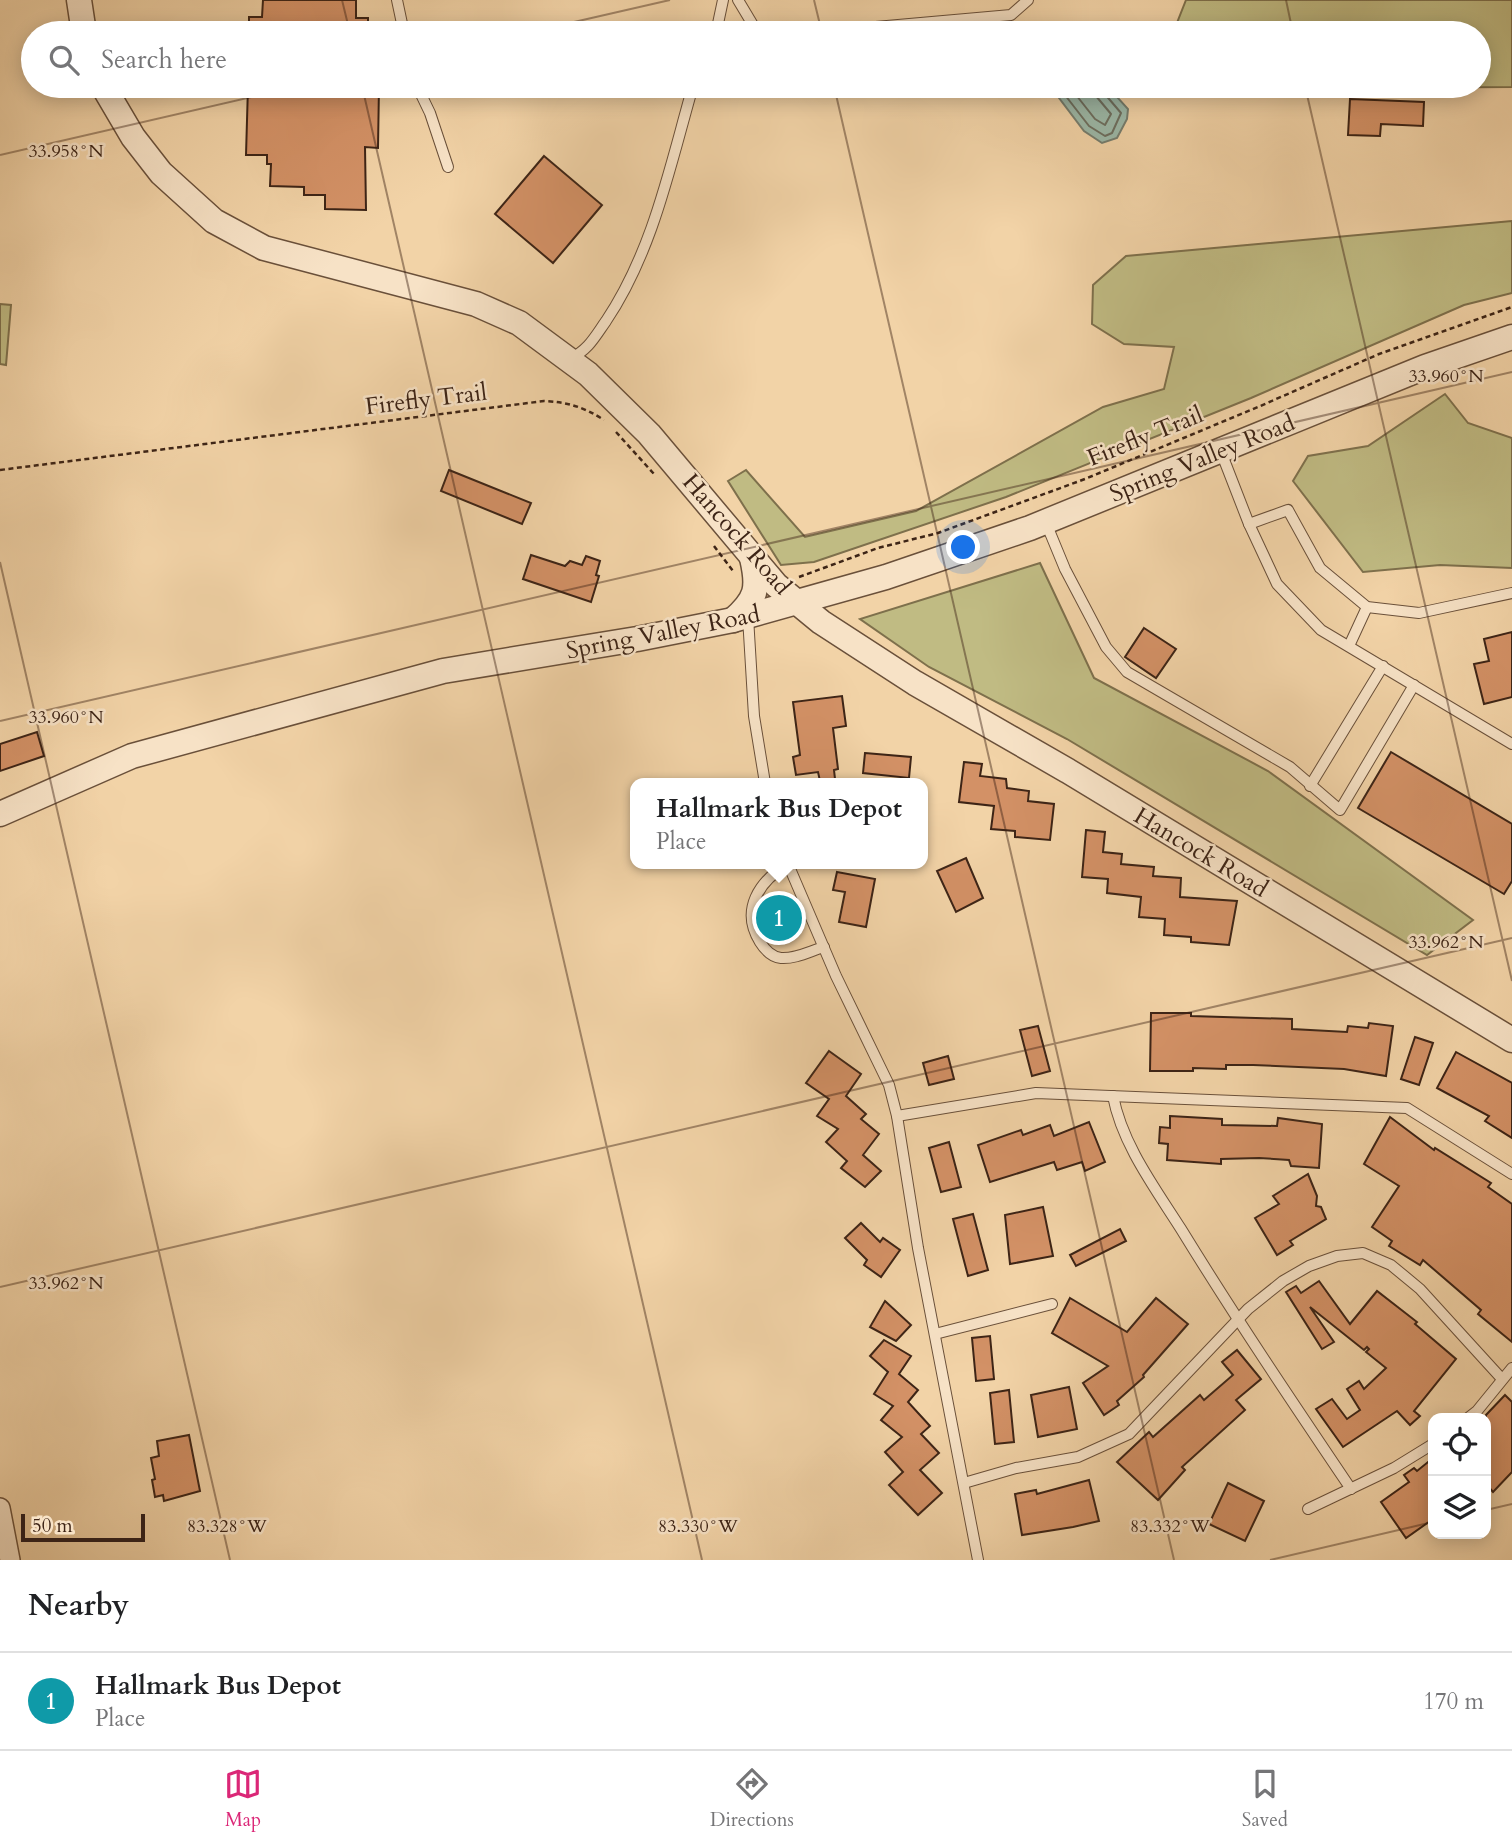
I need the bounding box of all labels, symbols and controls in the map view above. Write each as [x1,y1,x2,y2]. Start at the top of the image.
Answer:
search box [21,21,1491,98]
icon: search [45,41,83,79]
text: Search here [101,42,227,77]
text: 33.958°N [28,139,104,164]
text: 33.960°N [1408,364,1484,389]
street label: Firefly Trail [363,376,489,423]
street label: Firefly Trail [1082,398,1208,475]
street label: Spring Valley Road [1105,406,1300,511]
street label: Hancock Road [675,467,799,602]
your location [946,530,980,564]
street label: Spring Valley Road [563,597,763,667]
text: 33.960°N [28,705,104,730]
popup [630,778,928,869]
text: Hallmark Bus Depot [656,791,902,826]
street label: Hancock Road [1128,799,1274,906]
text: Place [656,826,706,857]
pin: 1 [756,892,802,944]
text: 33.962°N [1408,930,1484,955]
text: 33.962°N [28,1271,104,1296]
map controls [1428,1413,1491,1539]
button: locate [1428,1413,1491,1476]
button: layers [1428,1476,1491,1539]
scale bar [21,1511,145,1543]
text: 50 m [32,1513,73,1539]
text: 83.328°W [187,1514,267,1539]
text: 83.330°W [658,1514,738,1539]
text: 83.332°W [1130,1514,1210,1539]
text: Nearby [28,1585,129,1626]
text: Hallmark Bus Depot [95,1668,341,1703]
text: 1 [45,1686,57,1717]
text: 170 m [1423,1686,1484,1717]
text: Place [95,1703,145,1734]
tab: Map [224,1765,262,1833]
tab: Directions [710,1765,794,1833]
tab: Saved [1242,1765,1288,1833]

